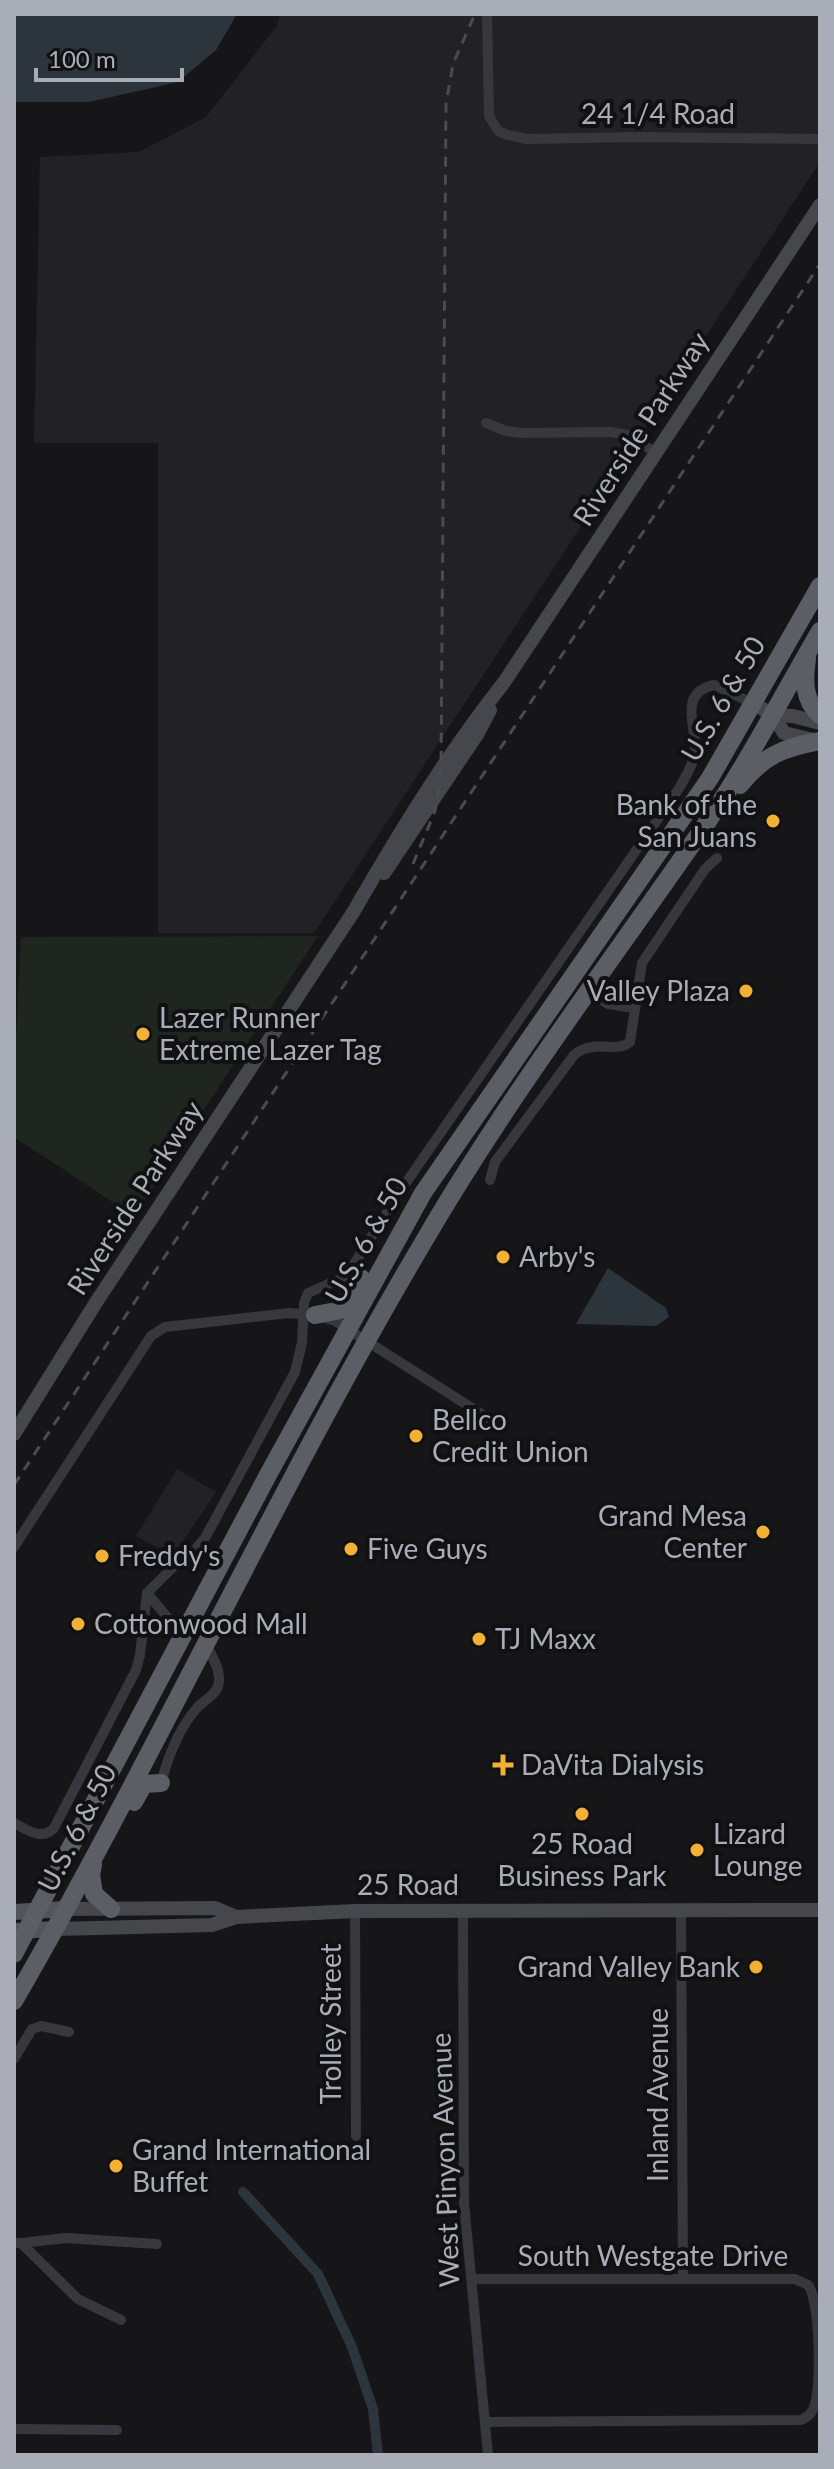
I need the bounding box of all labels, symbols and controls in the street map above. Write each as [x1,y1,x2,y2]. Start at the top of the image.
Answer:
scale bar [36,32,182,82]
text: 100 m [48,44,116,73]
street label: 24 1/4 Road [581,96,735,130]
street label: Riverside Parkway [565,325,716,532]
street label: U.S. 6 & 50 [673,630,772,767]
place label: Bank of the San Juans [616,787,757,853]
marker: Bank of the San Juans [764,812,782,830]
place label: Valley Plaza [587,973,730,1007]
marker: Valley Plaza [737,982,755,1000]
place label: Lazer Runner Extreme Lazer Tag [159,1000,382,1066]
marker: Lazer Runner Extreme Lazer Tag [134,1025,152,1043]
street label: Riverside Parkway [59,1094,210,1301]
street label: U.S. 6 & 50 [317,1171,414,1308]
place label: Arby's [519,1239,595,1273]
marker: Arby's [494,1248,512,1266]
place label: Bellco Credit Union [432,1402,589,1468]
marker: Bellco Credit Union [407,1427,425,1445]
place label: Grand Mesa Center [598,1498,747,1564]
marker: Grand Mesa Center [754,1523,772,1541]
place label: Five Guys [367,1531,488,1565]
place label: Freddy's [118,1538,220,1572]
marker: Five Guys [342,1540,360,1558]
marker: Freddy's [93,1547,111,1565]
place label: Cottonwood Mall [94,1606,308,1640]
marker: Cottonwood Mall [69,1615,87,1633]
place label: TJ Maxx [495,1621,596,1655]
marker: TJ Maxx [470,1630,488,1648]
place label: DaVita Dialysis [521,1747,704,1781]
marker: DaVita Dialysis [492,1754,514,1776]
street label: U.S. 6 & 50 [29,1758,123,1897]
marker: 25 Road Business Park [573,1805,591,1823]
place label: Lizard Lounge [713,1816,803,1882]
place label: 25 Road Business Park [498,1826,667,1892]
marker: Lizard Lounge [688,1841,706,1859]
street label: 25 Road [357,1867,459,1901]
street label: Trolley Street [313,1943,347,2105]
place label: Grand Valley Bank [517,1949,741,1983]
marker: Grand Valley Bank [747,1958,765,1976]
street label: Inland Avenue [640,2008,674,2182]
street label: West Pinyon Avenue [423,2032,465,2288]
place label: Grand International Buffet [132,2132,371,2198]
marker: Grand International Buffet [107,2157,125,2175]
street label: South Westgate Drive [518,2238,788,2272]

